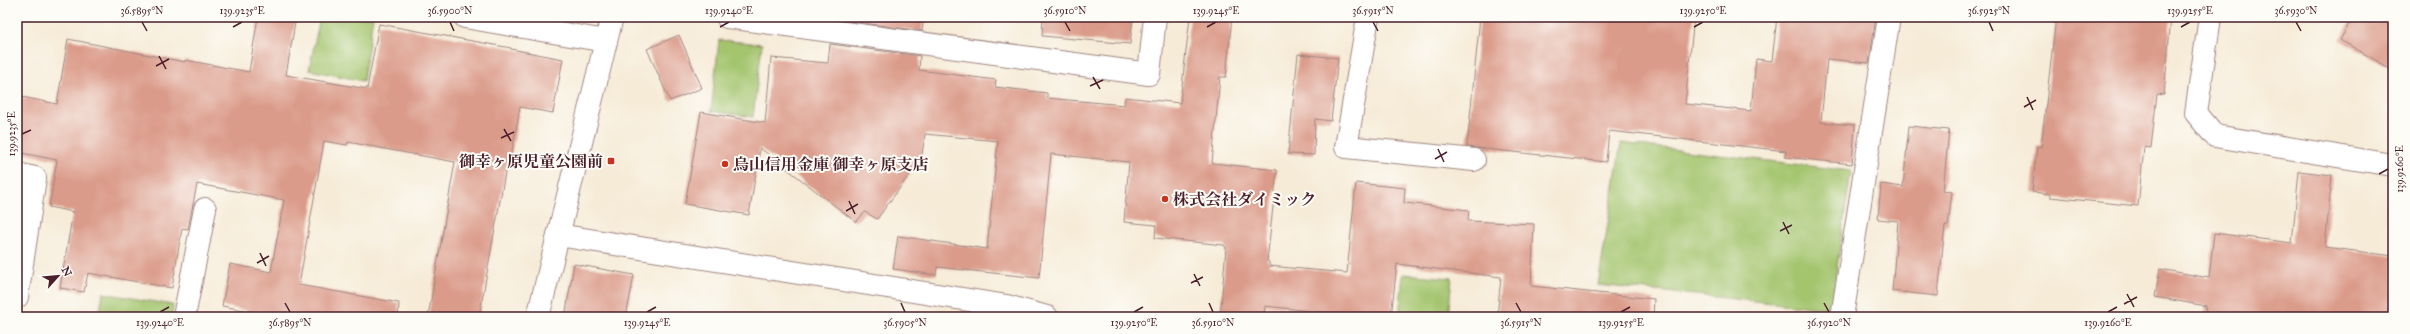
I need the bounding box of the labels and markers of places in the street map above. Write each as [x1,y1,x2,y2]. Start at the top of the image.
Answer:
place label: 御幸ヶ原児童公園前 [459,152,603,171]
place label: 烏山信用金庫 御幸ヶ原支店 [733,155,928,174]
marker: 御幸ヶ原児童公園前 [606,156,616,166]
marker: 烏山信用金庫 御幸ヶ原支店 [720,159,730,169]
place label: 株式会社ダイミック [1173,190,1316,209]
marker: 株式会社ダイミック [1160,194,1170,204]

